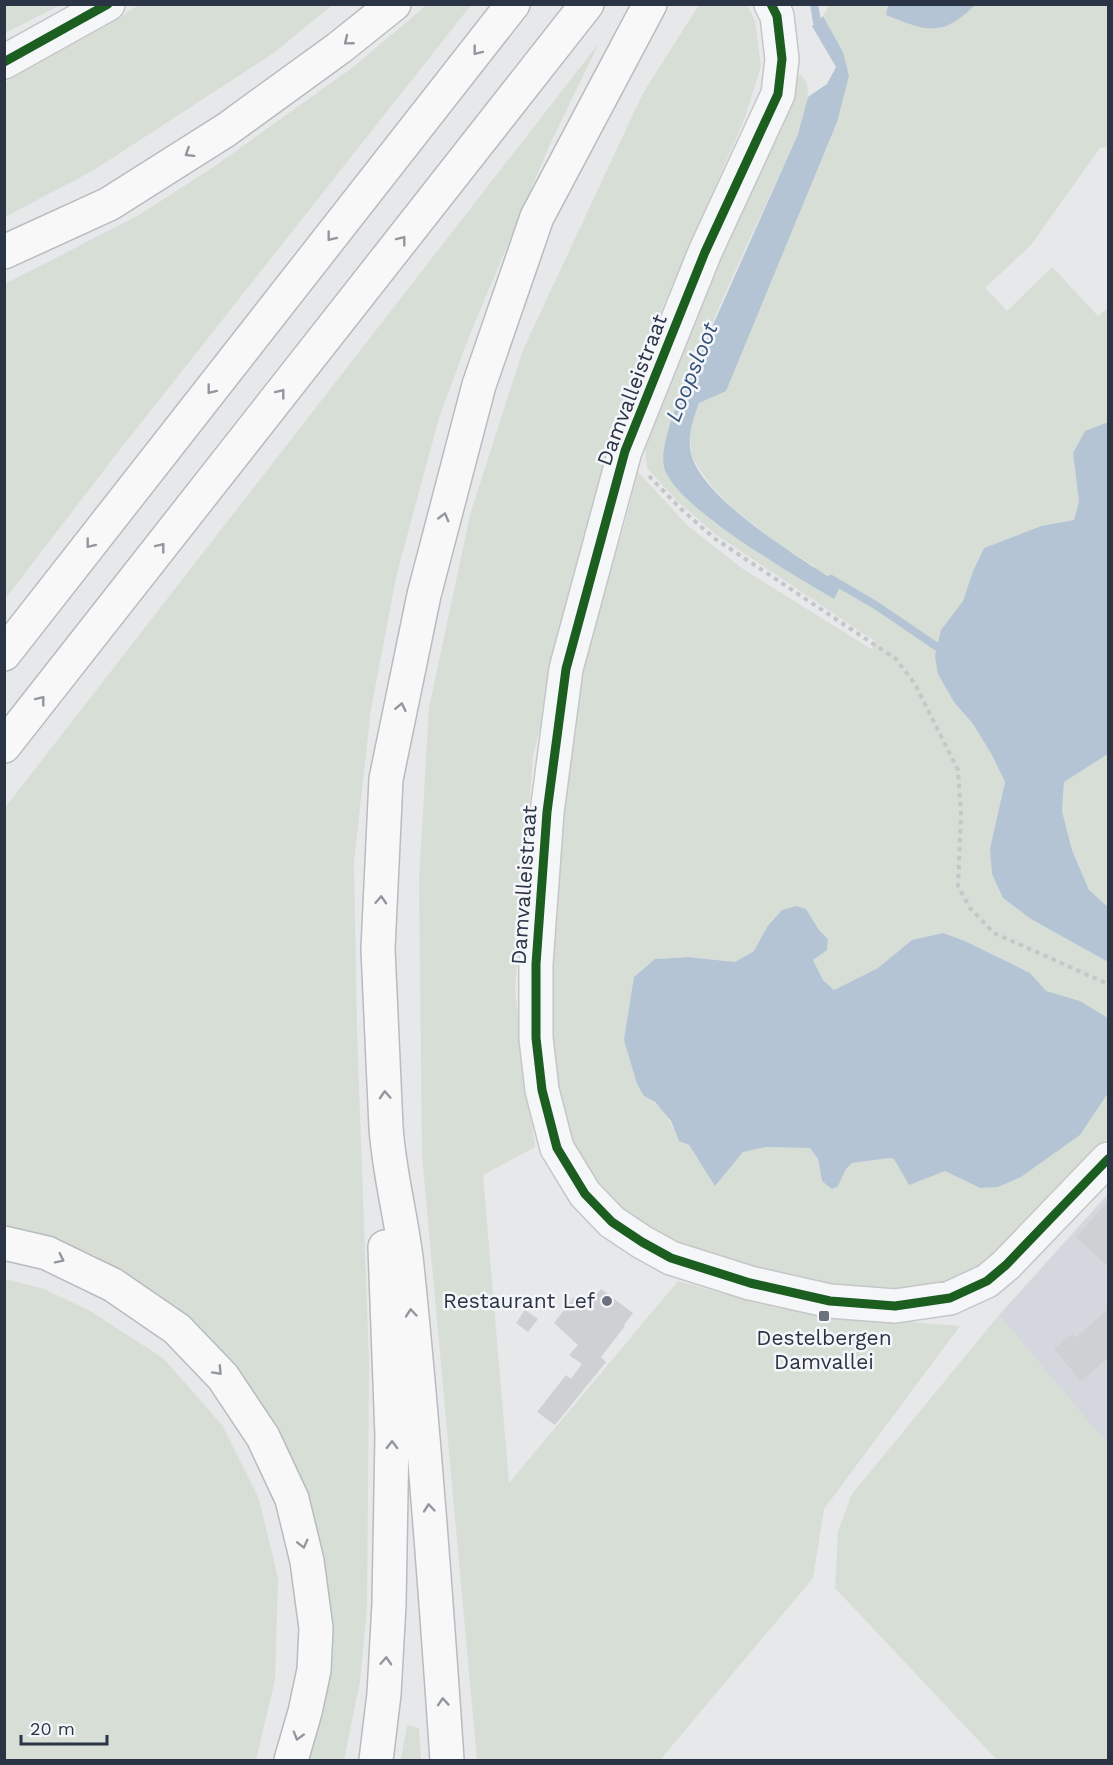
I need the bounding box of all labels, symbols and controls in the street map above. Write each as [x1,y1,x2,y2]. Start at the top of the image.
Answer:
one-way arrow [344,33,355,44]
one-way arrow [474,44,485,55]
one-way arrow [184,146,195,157]
one-way arrow [328,230,339,241]
one-way arrow [394,236,405,247]
street label: Damvalleistraat [591,310,672,469]
water label: Loopsloot [660,318,723,425]
one-way arrow [207,384,218,395]
one-way arrow [274,389,285,400]
one-way arrow [437,512,450,522]
one-way arrow [87,537,98,548]
one-way arrow [154,542,165,553]
one-way arrow [33,696,44,707]
one-way arrow [394,702,407,712]
street label: Damvalleistraat [505,804,542,966]
one-way arrow [374,895,387,904]
one-way arrow [378,1090,391,1099]
one-way arrow [54,1252,65,1264]
place label: Restaurant Lef [443,1288,595,1313]
marker: Restaurant Lef [600,1294,614,1308]
one-way arrow [405,1309,418,1318]
marker: Destelbergen Damvallei [817,1309,831,1323]
place label: Destelbergen Damvallei [756,1325,892,1374]
one-way arrow [211,1365,222,1375]
one-way arrow [386,1440,398,1449]
one-way arrow [423,1503,436,1512]
one-way arrow [296,1539,309,1549]
one-way arrow [380,1656,393,1665]
one-way arrow [437,1698,450,1707]
scale bar [21,1708,106,1746]
text: 20 m [30,1718,75,1739]
one-way arrow [293,1731,305,1741]

